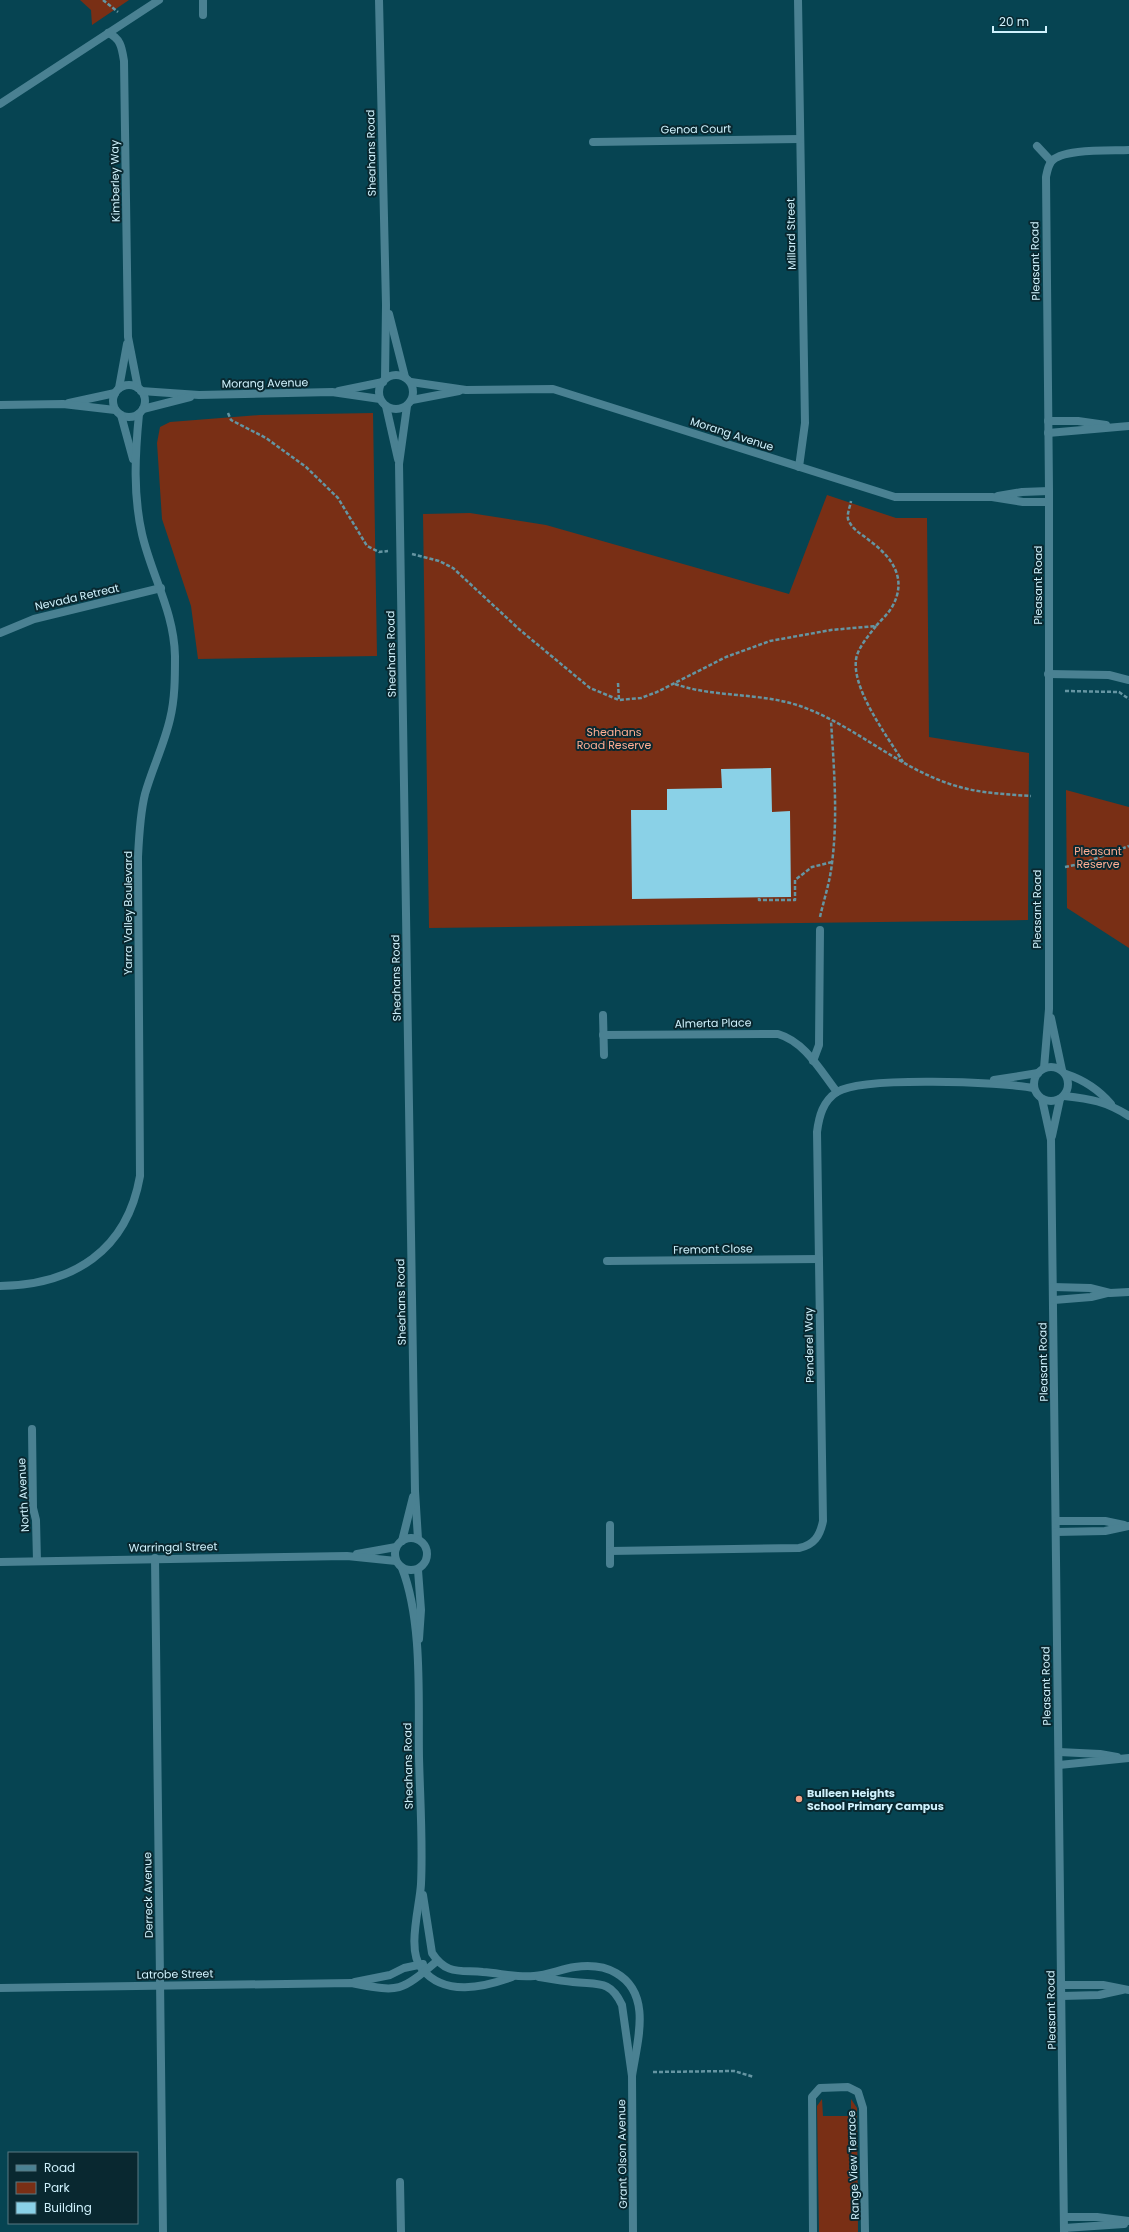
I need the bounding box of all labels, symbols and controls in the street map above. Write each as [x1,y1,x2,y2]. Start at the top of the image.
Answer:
scale bar [993,8,1046,34]
text: 20 m [999,13,1029,30]
street label: Sheahans Road [362,110,380,196]
street label: Genoa Court [661,120,731,138]
street label: Kimberley Way [106,139,124,222]
street label: Millard Street [782,198,800,270]
street label: Pleasant Road [1026,221,1044,301]
street label: Morang Avenue [221,374,309,392]
street label: Morang Avenue [688,413,776,455]
street label: Pleasant Road [1030,545,1046,625]
street label: Nevada Retreat [33,580,121,614]
street label: Sheahans Road [382,611,400,697]
park label: Sheahans Road Reserve [577,724,652,753]
park label: Pleasant Reserve [1074,843,1122,872]
street label: Yarra Valley Boulevard [120,851,136,975]
street label: Pleasant Road [1029,869,1045,949]
street label: Sheahans Road [387,935,405,1021]
street label: Almerta Place [674,1014,752,1032]
street label: Fremont Close [673,1240,753,1258]
street label: Sheahans Road [392,1259,410,1345]
street label: Penderel Way [800,1306,818,1383]
street label: Pleasant Road [1034,1322,1052,1402]
street label: North Avenue [13,1457,33,1532]
street label: Warringal Street [128,1538,218,1556]
street label: Pleasant Road [1037,1646,1055,1726]
street label: Sheahans Road [399,1723,417,1809]
place label: Bulleen Heights School Primary Campus [807,1785,944,1814]
marker: Bulleen Heights School Primary Campus [794,1794,804,1804]
street label: Derreck Avenue [139,1852,157,1938]
street label: Latrobe Street [136,1965,214,1983]
street label: Pleasant Road [1042,1970,1060,2050]
street label: Grant Olson Avenue [613,2099,631,2209]
street label: Range View Terrace [843,2110,863,2220]
legend [8,2152,138,2224]
text: Road [44,2159,75,2176]
text: Park [44,2179,71,2196]
text: Building [44,2199,92,2216]

